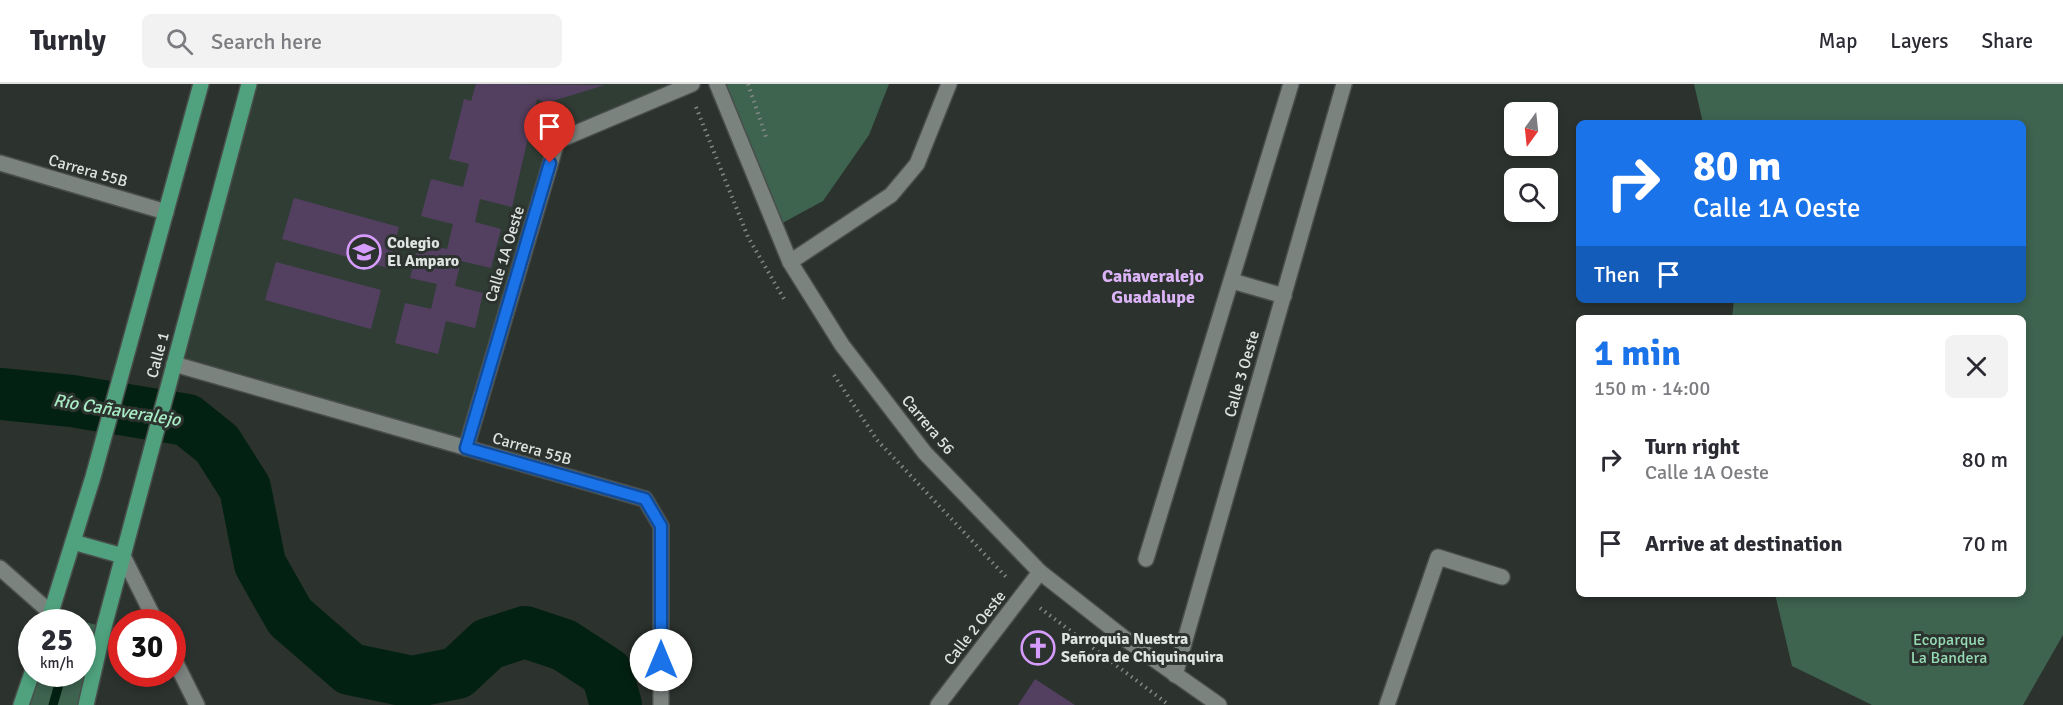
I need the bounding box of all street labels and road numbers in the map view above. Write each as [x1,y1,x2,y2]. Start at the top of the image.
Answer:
street label: Carrera 55B [46,150,130,192]
street label: Calle 1A Oeste [481,204,529,304]
street label: Calle 3 Oeste [1220,328,1264,420]
street label: Calle 1 [142,330,174,380]
street label: Carrera 56 [897,391,959,459]
street label: Carrera 55B [490,428,574,470]
street label: Calle 2 Oeste [940,587,1010,669]

